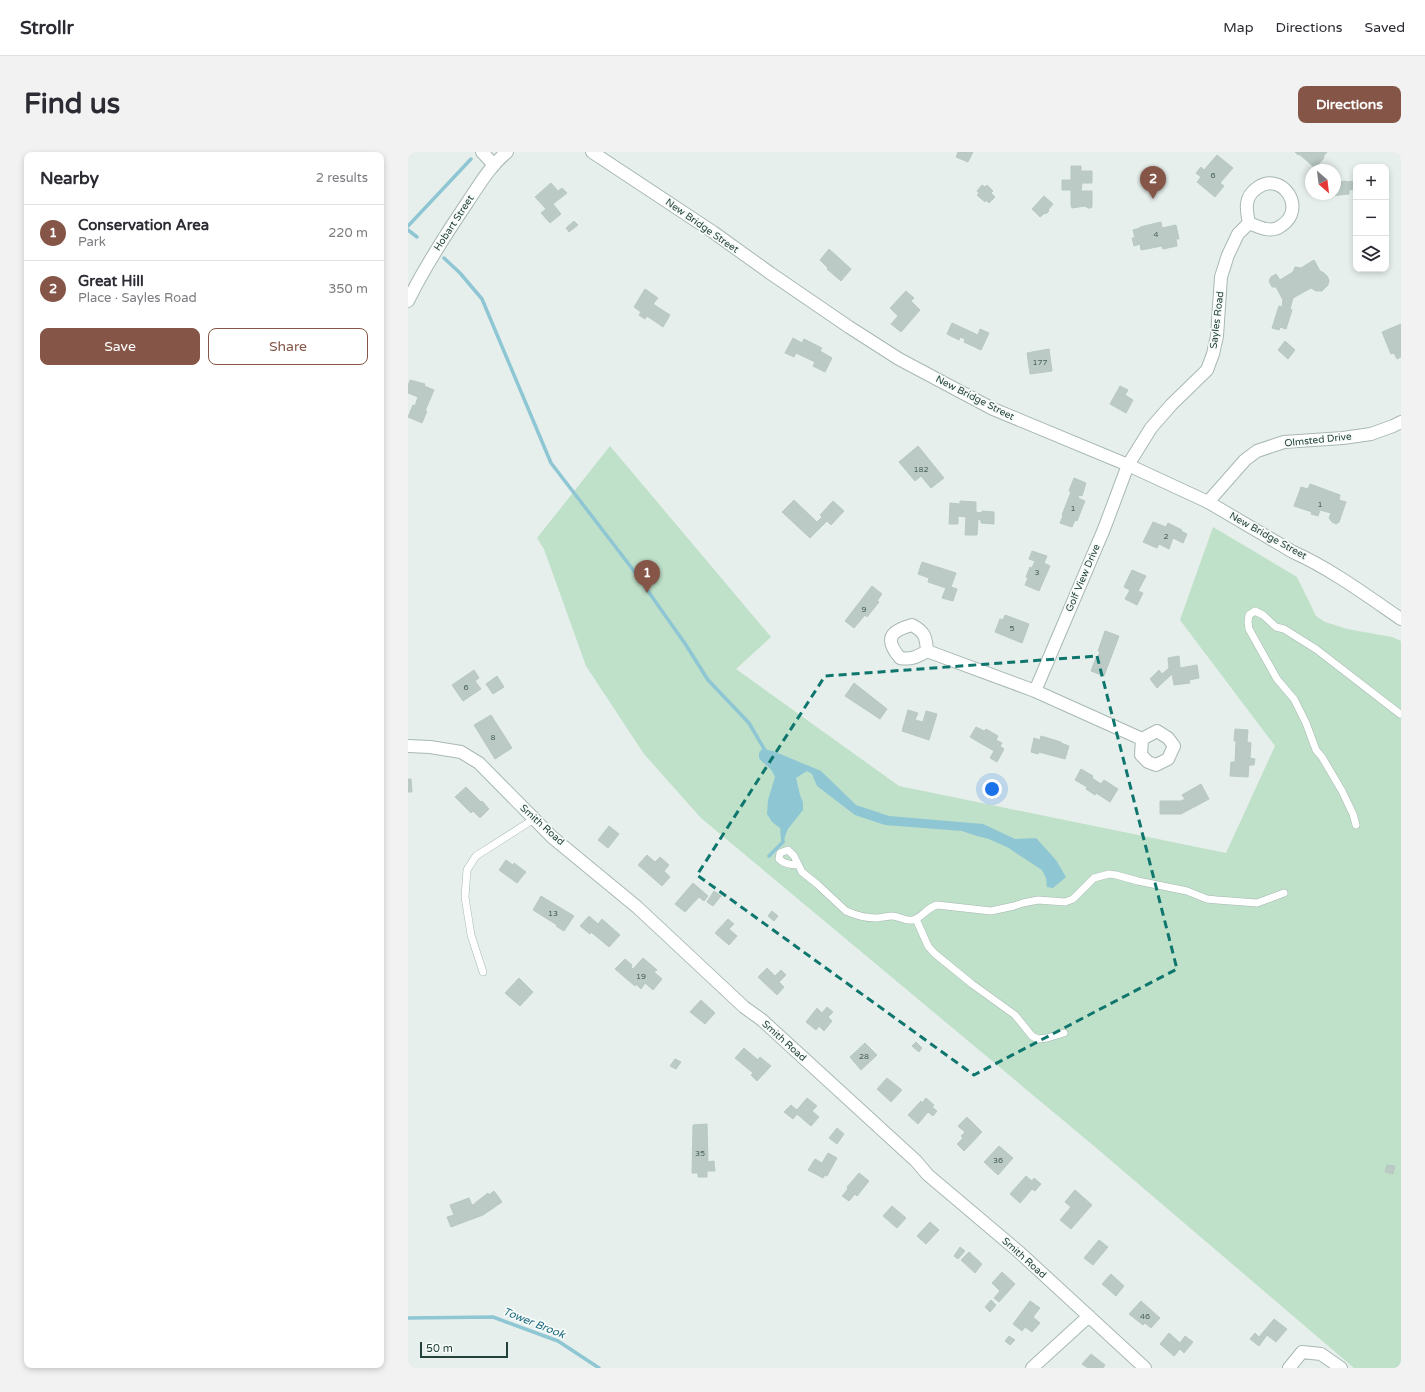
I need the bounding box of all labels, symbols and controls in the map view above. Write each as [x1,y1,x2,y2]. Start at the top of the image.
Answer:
text: Strollr [20,17,74,39]
text: Map [1223,19,1254,36]
text: Directions [1276,19,1343,36]
text: Saved [1365,19,1405,36]
button: Directions [1298,86,1401,123]
text: Find us [24,87,120,121]
north arrow [1305,164,1341,200]
map controls [1353,164,1389,272]
button: + [1353,164,1389,200]
pin: 2 [1140,166,1166,199]
text: Nearby [40,168,99,189]
text: 2 results [316,170,368,186]
house number: 6 [1210,171,1216,180]
street label: Hobart Street [431,193,477,253]
street label: New Bridge Street [663,196,741,256]
button: − [1353,200,1389,236]
text: Conservation Area [78,216,209,234]
text: 1 [49,225,57,241]
text: 220 m [328,225,368,241]
house number: 4 [1153,230,1159,239]
text: Park [78,234,106,250]
button: layers [1353,236,1389,272]
text: Great Hill [78,272,144,290]
text: 2 [49,281,57,297]
text: 350 m [328,281,368,297]
text: Place · Sayles Road [78,290,197,306]
street label: Sayles Road [1208,291,1226,349]
button: Save [40,328,200,365]
button: Share [208,328,368,365]
house number: 177 [1032,358,1048,367]
street label: New Bridge Street [934,373,1016,423]
street label: Olmsted Drive [1284,430,1352,449]
house number: 182 [913,465,929,474]
house number: 1 [1317,500,1323,509]
house number: 1 [1070,504,1076,513]
street label: New Bridge Street [1227,510,1309,562]
house number: 2 [1163,532,1169,541]
street label: Golf View Drive [1063,542,1103,614]
pin: 1 [634,560,660,593]
house number: 3 [1034,568,1040,577]
house number: 9 [861,605,867,614]
house number: 5 [1009,624,1015,633]
house number: 6 [463,683,469,692]
house number: 8 [490,733,496,742]
your location [982,779,1002,799]
street label: Smith Road [517,802,567,848]
house number: 13 [548,909,558,918]
house number: 19 [636,972,646,981]
street label: Smith Road [759,1018,809,1064]
house number: 28 [859,1052,869,1061]
house number: 35 [695,1149,705,1158]
house number: 36 [993,1156,1003,1165]
street label: Smith Road [999,1235,1049,1281]
water label: Tower Brook [501,1305,568,1342]
house number: 46 [1140,1312,1150,1321]
scale bar [420,1340,508,1359]
text: 50 m [426,1342,453,1355]

